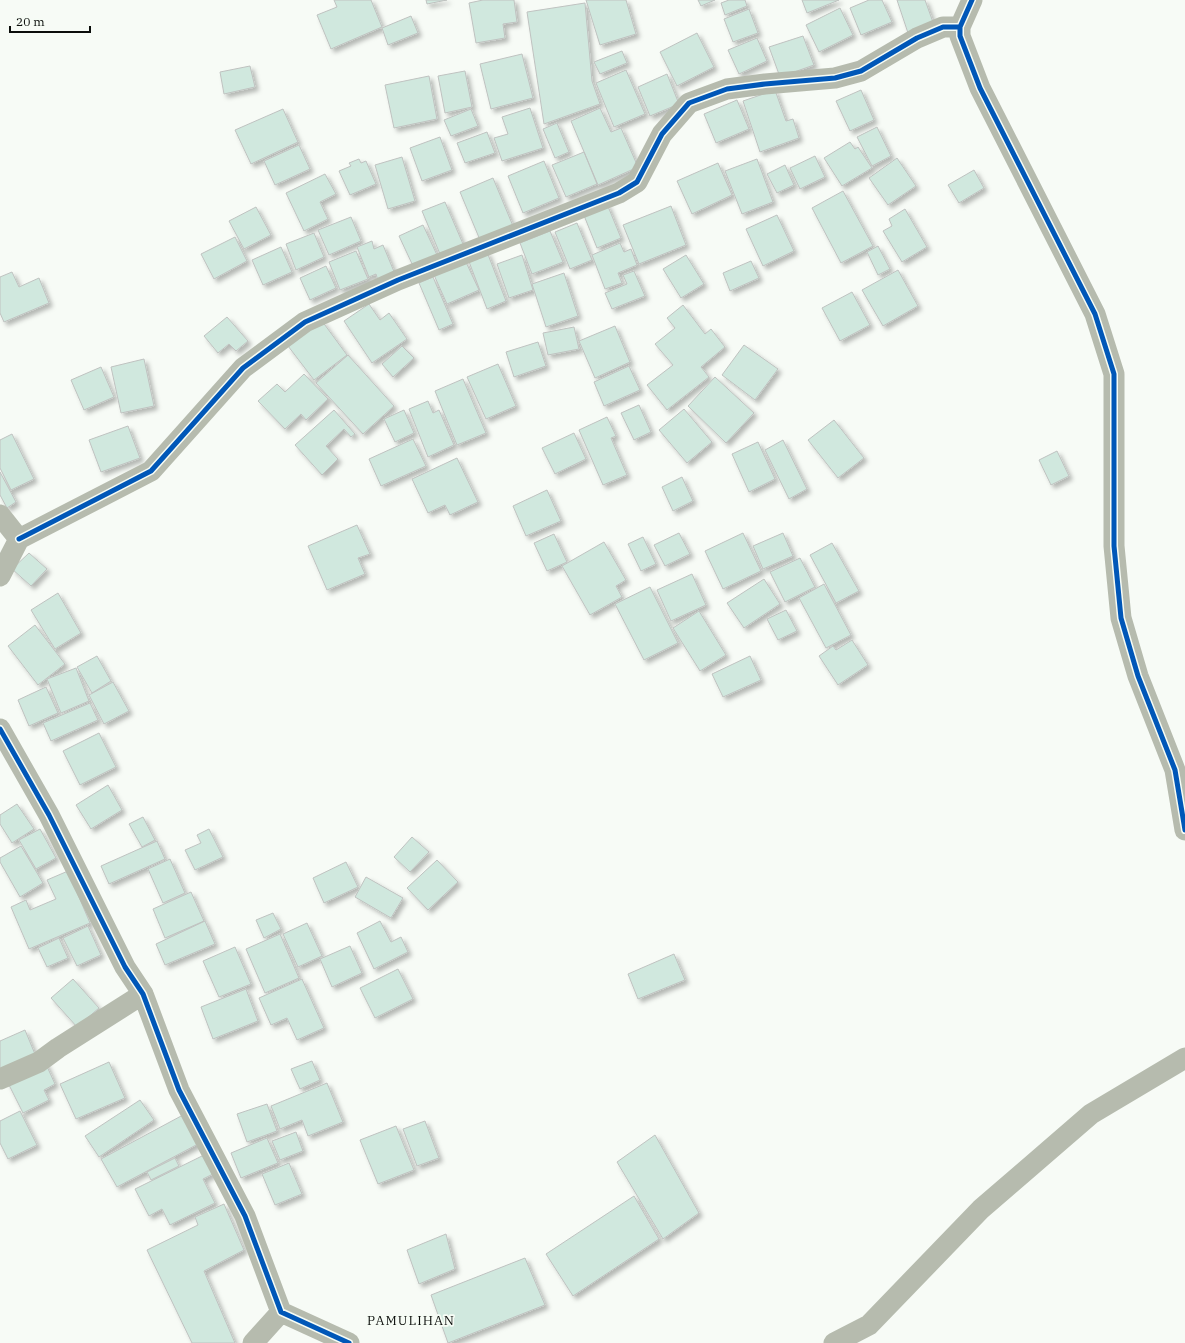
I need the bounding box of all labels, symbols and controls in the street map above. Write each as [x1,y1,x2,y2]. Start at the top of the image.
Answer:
scale bar [10,8,90,34]
text: 20 m [16,14,45,29]
district label: PAMULIHAN [367,1312,455,1329]

